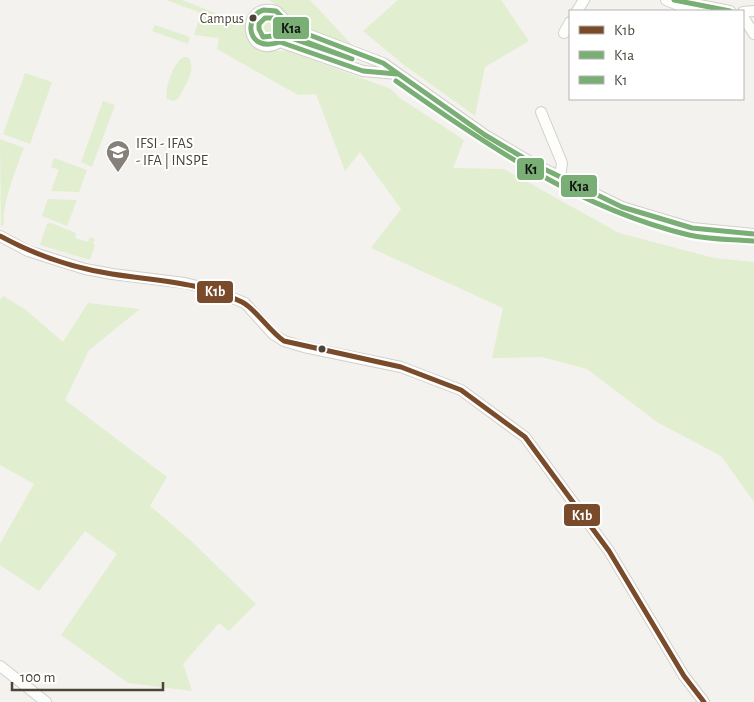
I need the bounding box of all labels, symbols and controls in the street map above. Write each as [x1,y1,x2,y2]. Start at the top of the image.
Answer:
legend [569,10,744,100]
place label: Campus [200,12,244,26]
marker: Campus [248,13,258,23]
line badge: K1a [272,16,310,40]
text: K1a [281,22,301,36]
text: K1b [614,23,635,38]
text: K1a [614,48,634,63]
text: K1 [614,73,627,88]
place label: IFSI - IFAS - IFA | INSPE [136,136,208,169]
school or university icon: IFSI - IFAS - IFA | INSPE [105,139,131,173]
line badge: K1 [516,157,545,181]
text: K1 [524,163,538,177]
line badge: K1a [560,174,598,198]
text: K1a [569,180,589,194]
line badge: K1b [196,280,234,304]
text: K1b [205,285,225,299]
unlabelled marker [317,344,327,354]
line badge: K1b [563,503,601,527]
text: K1b [572,509,592,523]
scale bar [12,660,164,692]
text: 100 m [20,670,55,685]

